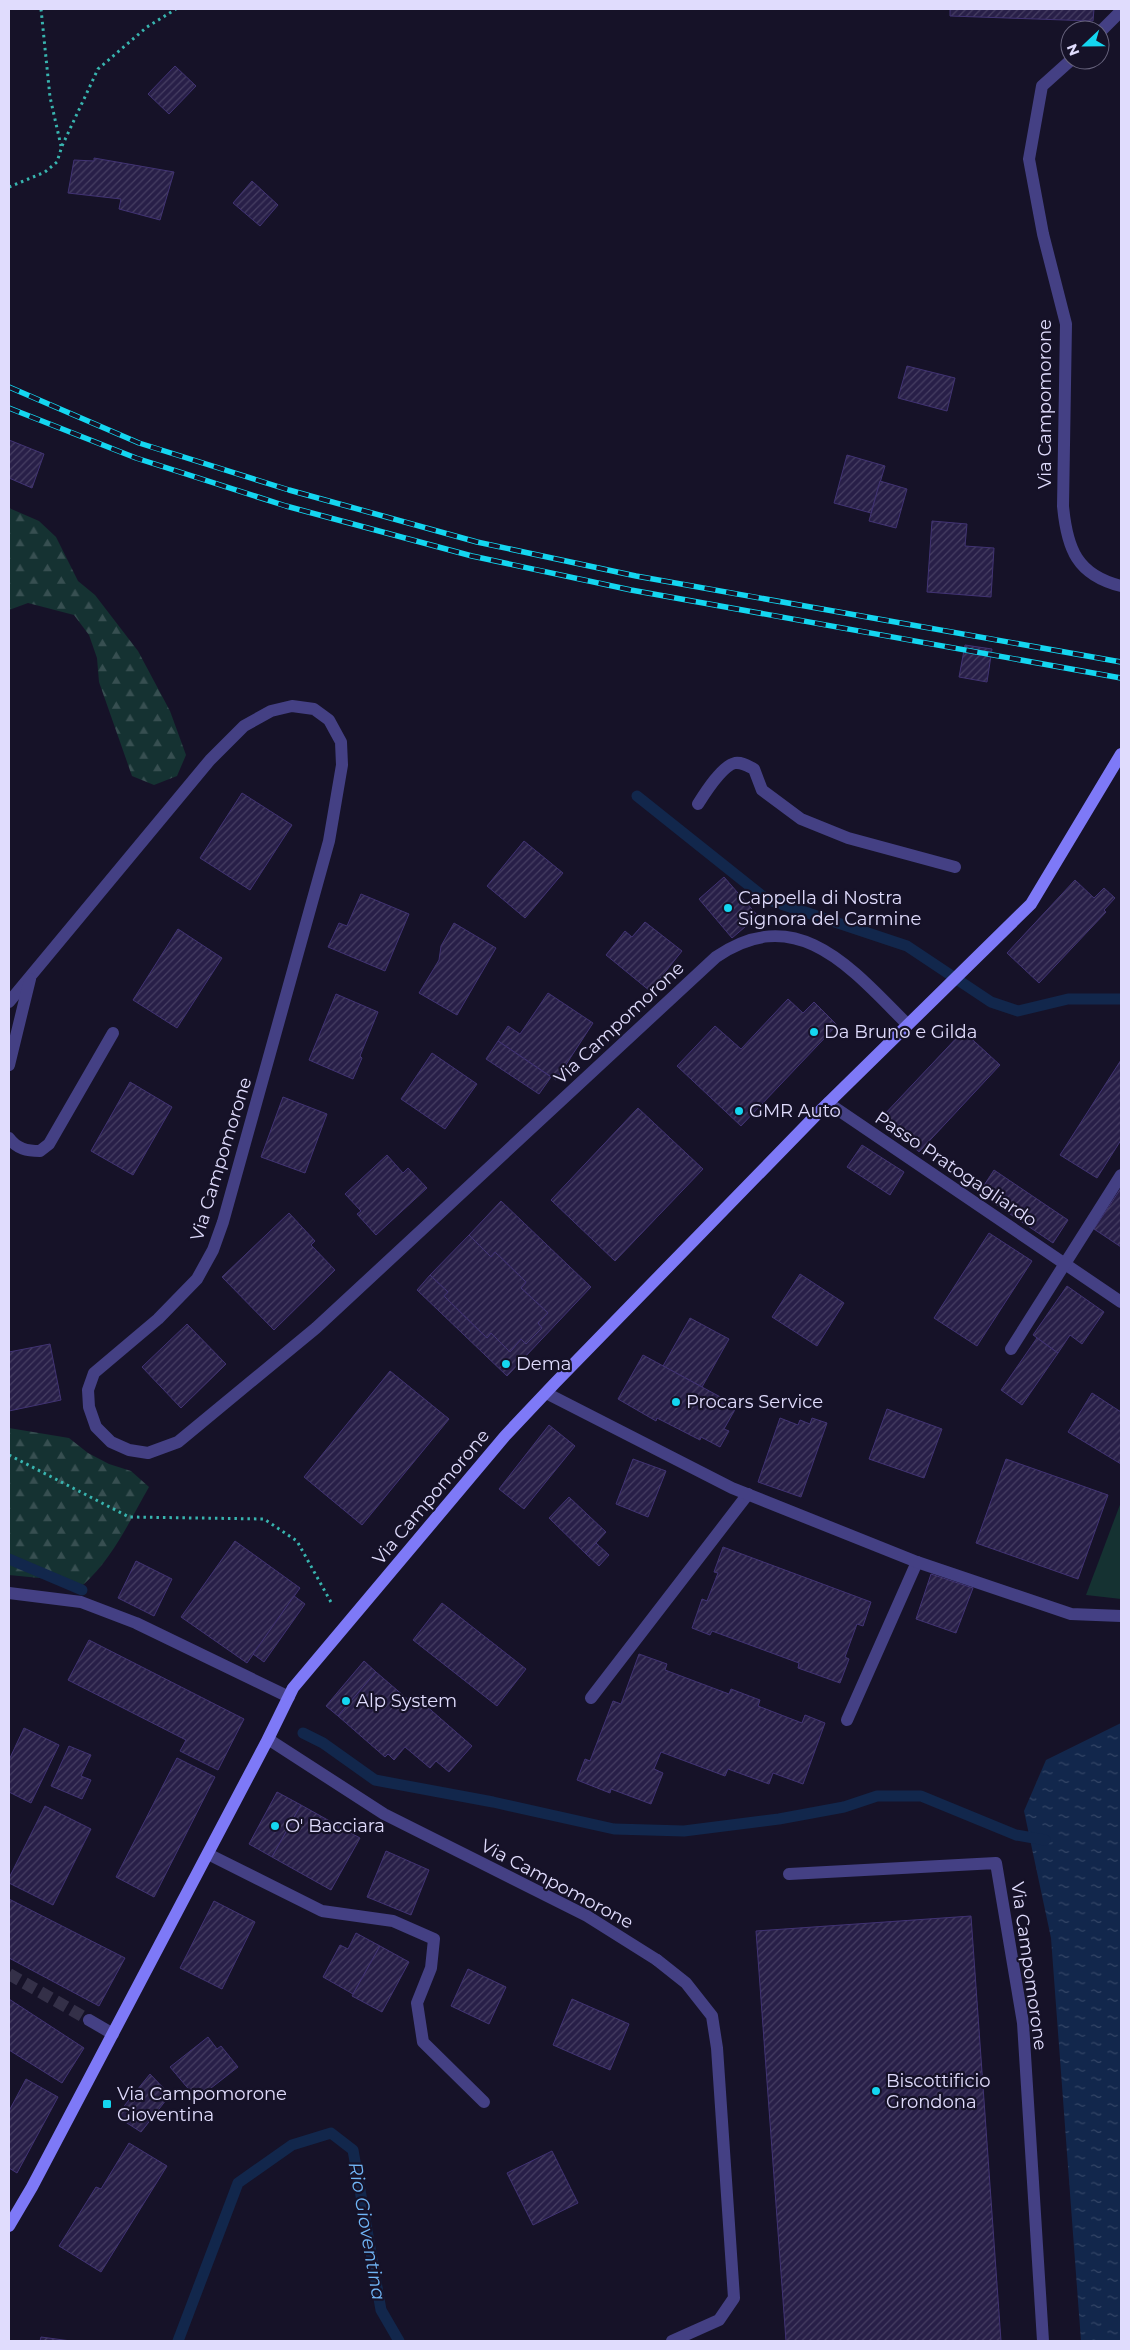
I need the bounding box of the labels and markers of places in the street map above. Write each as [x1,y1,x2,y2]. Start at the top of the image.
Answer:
place label: Cappella di Nostra Signora del Carmine [738,887,922,930]
marker: Cappella di Nostra Signora del Carmine [722,902,734,914]
place label: Da Bruno e Gilda [824,1021,977,1043]
marker: Da Bruno e Gilda [808,1026,820,1038]
place label: GMR Auto [749,1100,841,1122]
marker: GMR Auto [733,1105,745,1117]
place label: Dema [516,1353,571,1375]
marker: Dema [500,1358,512,1370]
place label: Procars Service [686,1391,823,1413]
marker: Procars Service [670,1396,682,1408]
place label: Alp System [356,1690,457,1712]
marker: Alp System [340,1695,352,1707]
place label: O' Bacciara [285,1815,385,1837]
marker: O' Bacciara [269,1820,281,1832]
place label: Biscottificio Grondona [886,2070,991,2113]
place label: Via Campomorone Gioventina [117,2083,287,2126]
marker: Biscottificio Grondona [870,2085,882,2097]
marker: Via Campomorone Gioventina [101,2098,113,2110]

